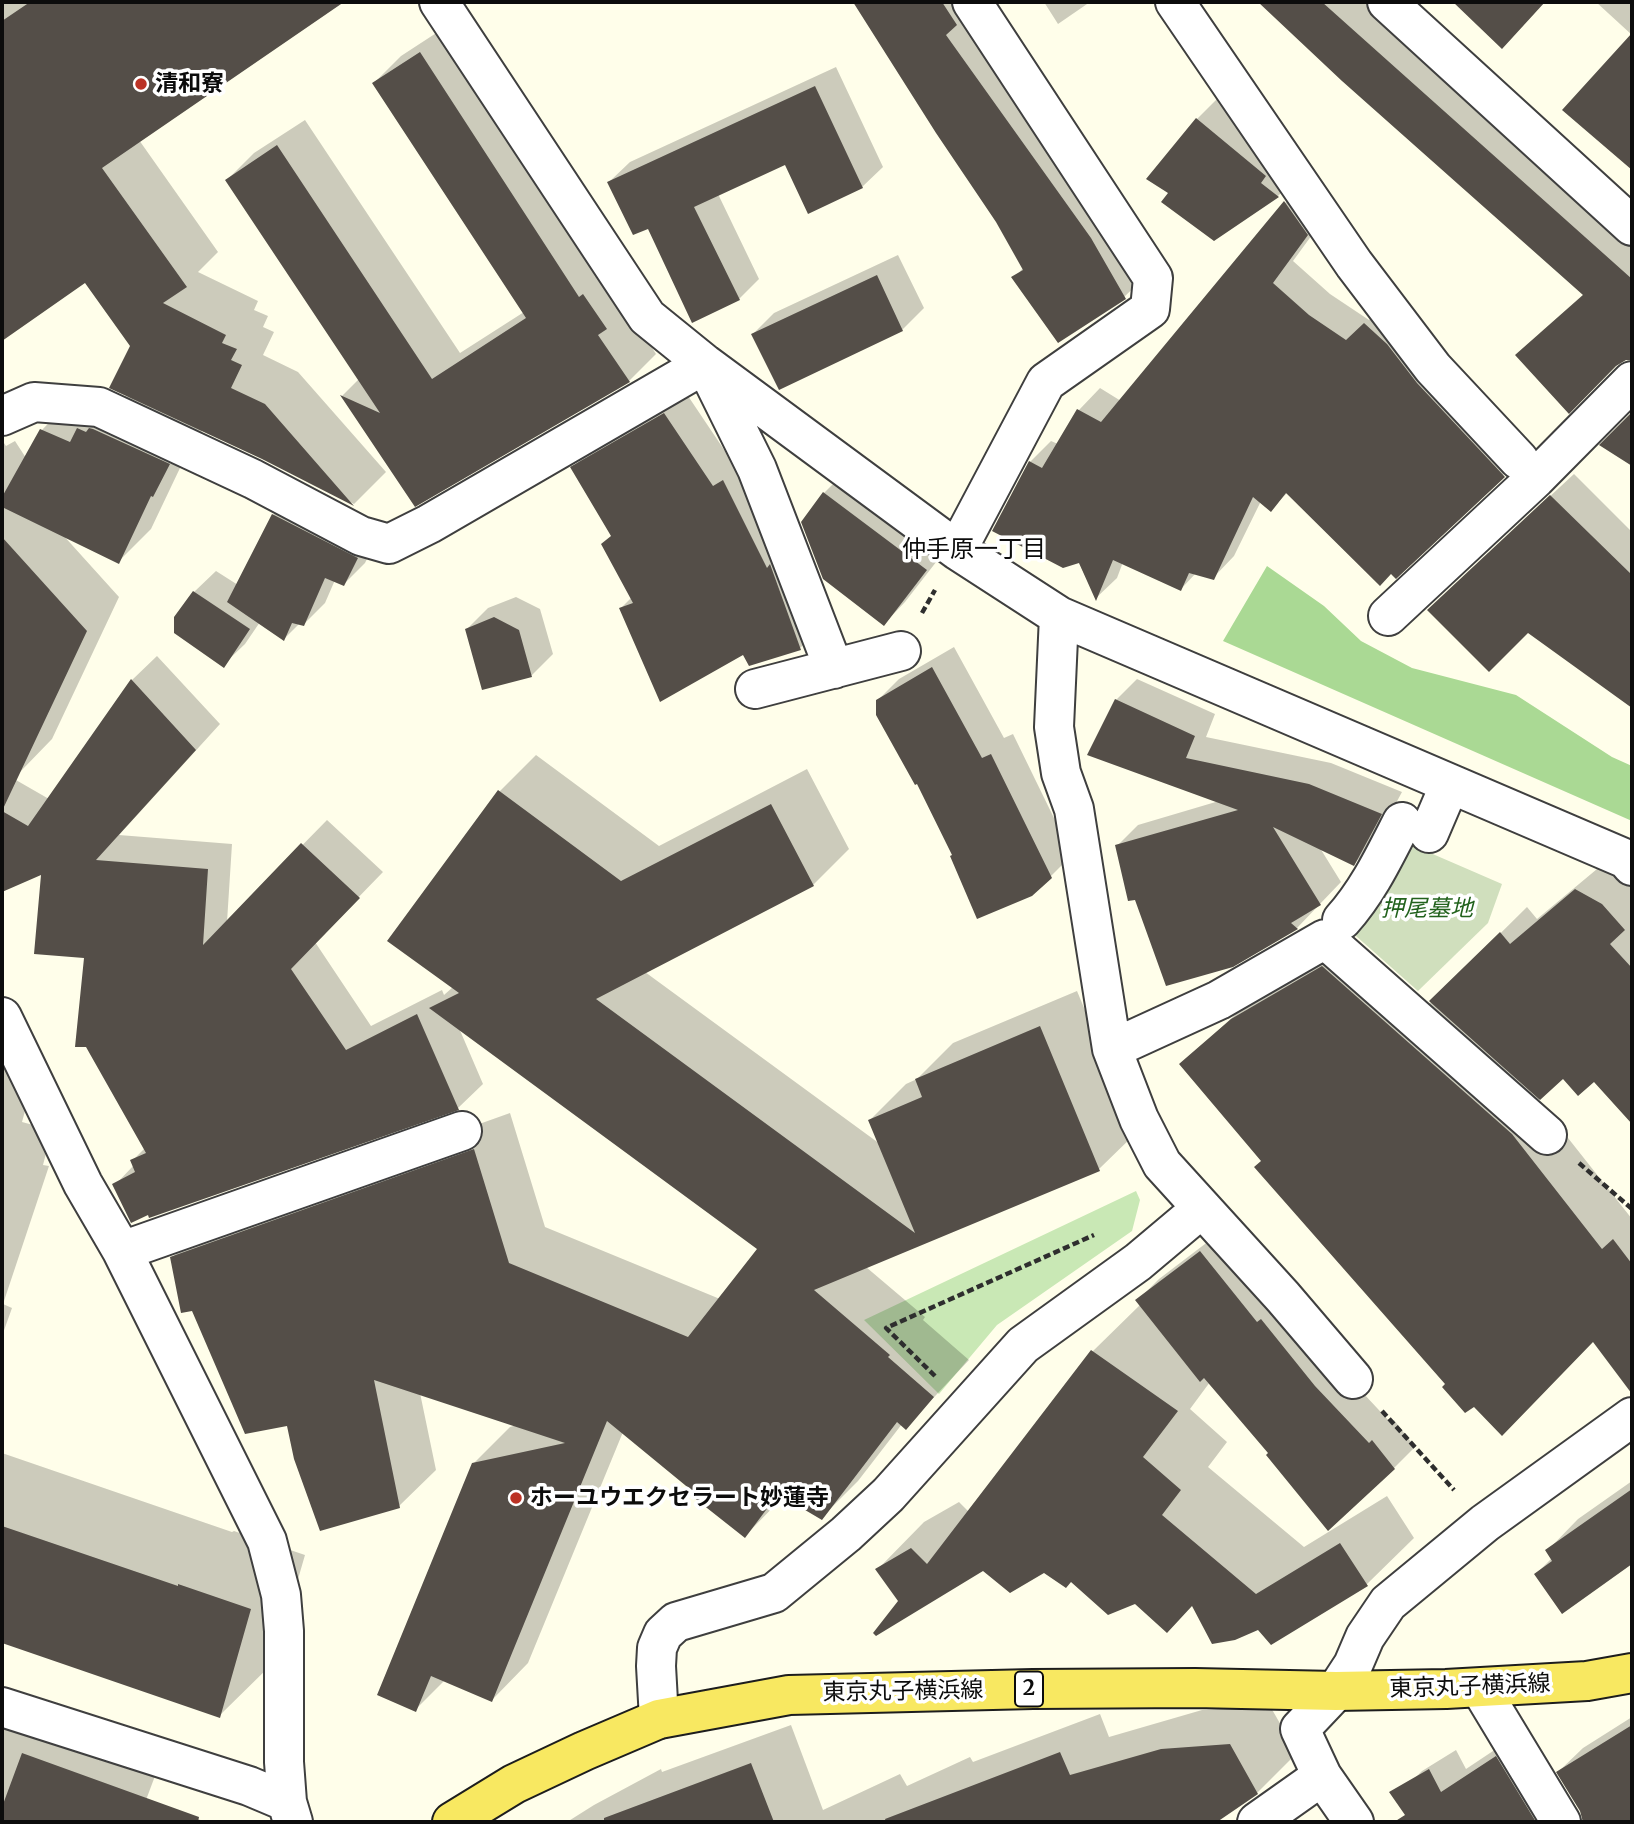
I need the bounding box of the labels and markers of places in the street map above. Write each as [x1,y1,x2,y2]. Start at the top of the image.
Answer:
place label: 清和寮 [155,70,224,98]
marker: 清和寮 [133,76,149,92]
place label: ホーユウエクセラート妙蓮寺 [530,1484,829,1512]
marker: ホーユウエクセラート妙蓮寺 [508,1490,524,1506]

